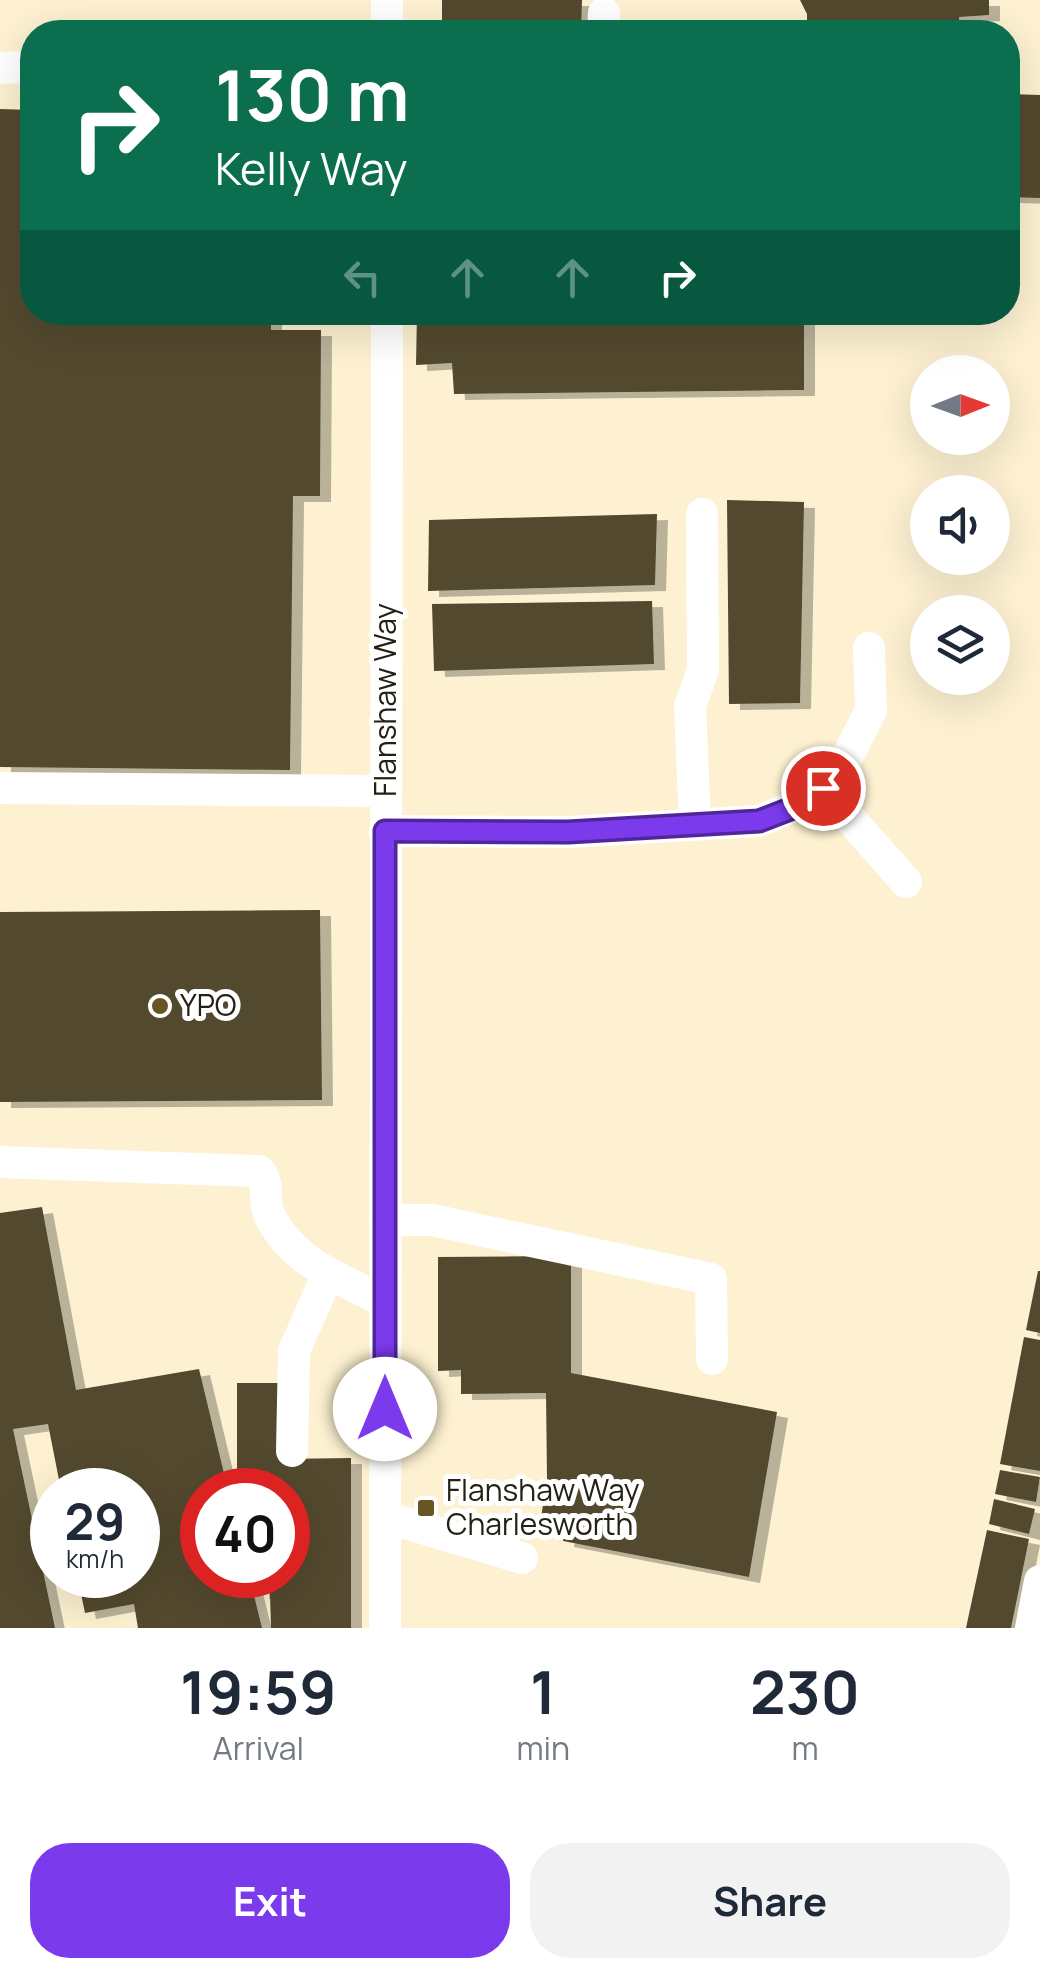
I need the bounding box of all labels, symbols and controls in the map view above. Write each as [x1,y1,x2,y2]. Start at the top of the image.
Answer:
text: 130 m [215,46,409,142]
icon: right [50,60,180,190]
text: Kelly Way [215,137,407,199]
icon: left [335,250,390,305]
icon: ahead [440,250,495,305]
icon: ahead [545,250,600,305]
icon: right [650,250,705,305]
north arrow [910,355,1010,455]
map controls [910,355,1010,695]
button: sound [910,475,1010,575]
button: layers [910,595,1010,695]
street label: Flanshaw Way [364,603,405,797]
pin [781,746,866,831]
icon: arrive [796,761,851,816]
place label: YPO [180,984,237,1025]
marker: YPO [149,995,171,1017]
position arrow [333,1357,437,1461]
speed limit sign: 40 [180,1468,310,1598]
place label: Flanshaw Way Charlesworth [446,1469,640,1544]
text: 29 [65,1487,125,1555]
marker: Flanshaw Way Charlesworth [415,1497,437,1519]
text: km/h [66,1541,124,1576]
text: 19:59 [180,1650,337,1732]
text: 1 [530,1650,556,1732]
text: 230 [750,1650,860,1732]
text: Arrival [213,1726,304,1770]
text: min [516,1726,570,1770]
text: m [791,1726,819,1770]
button: Exit [30,1843,510,1958]
button: Share [530,1843,1010,1958]

